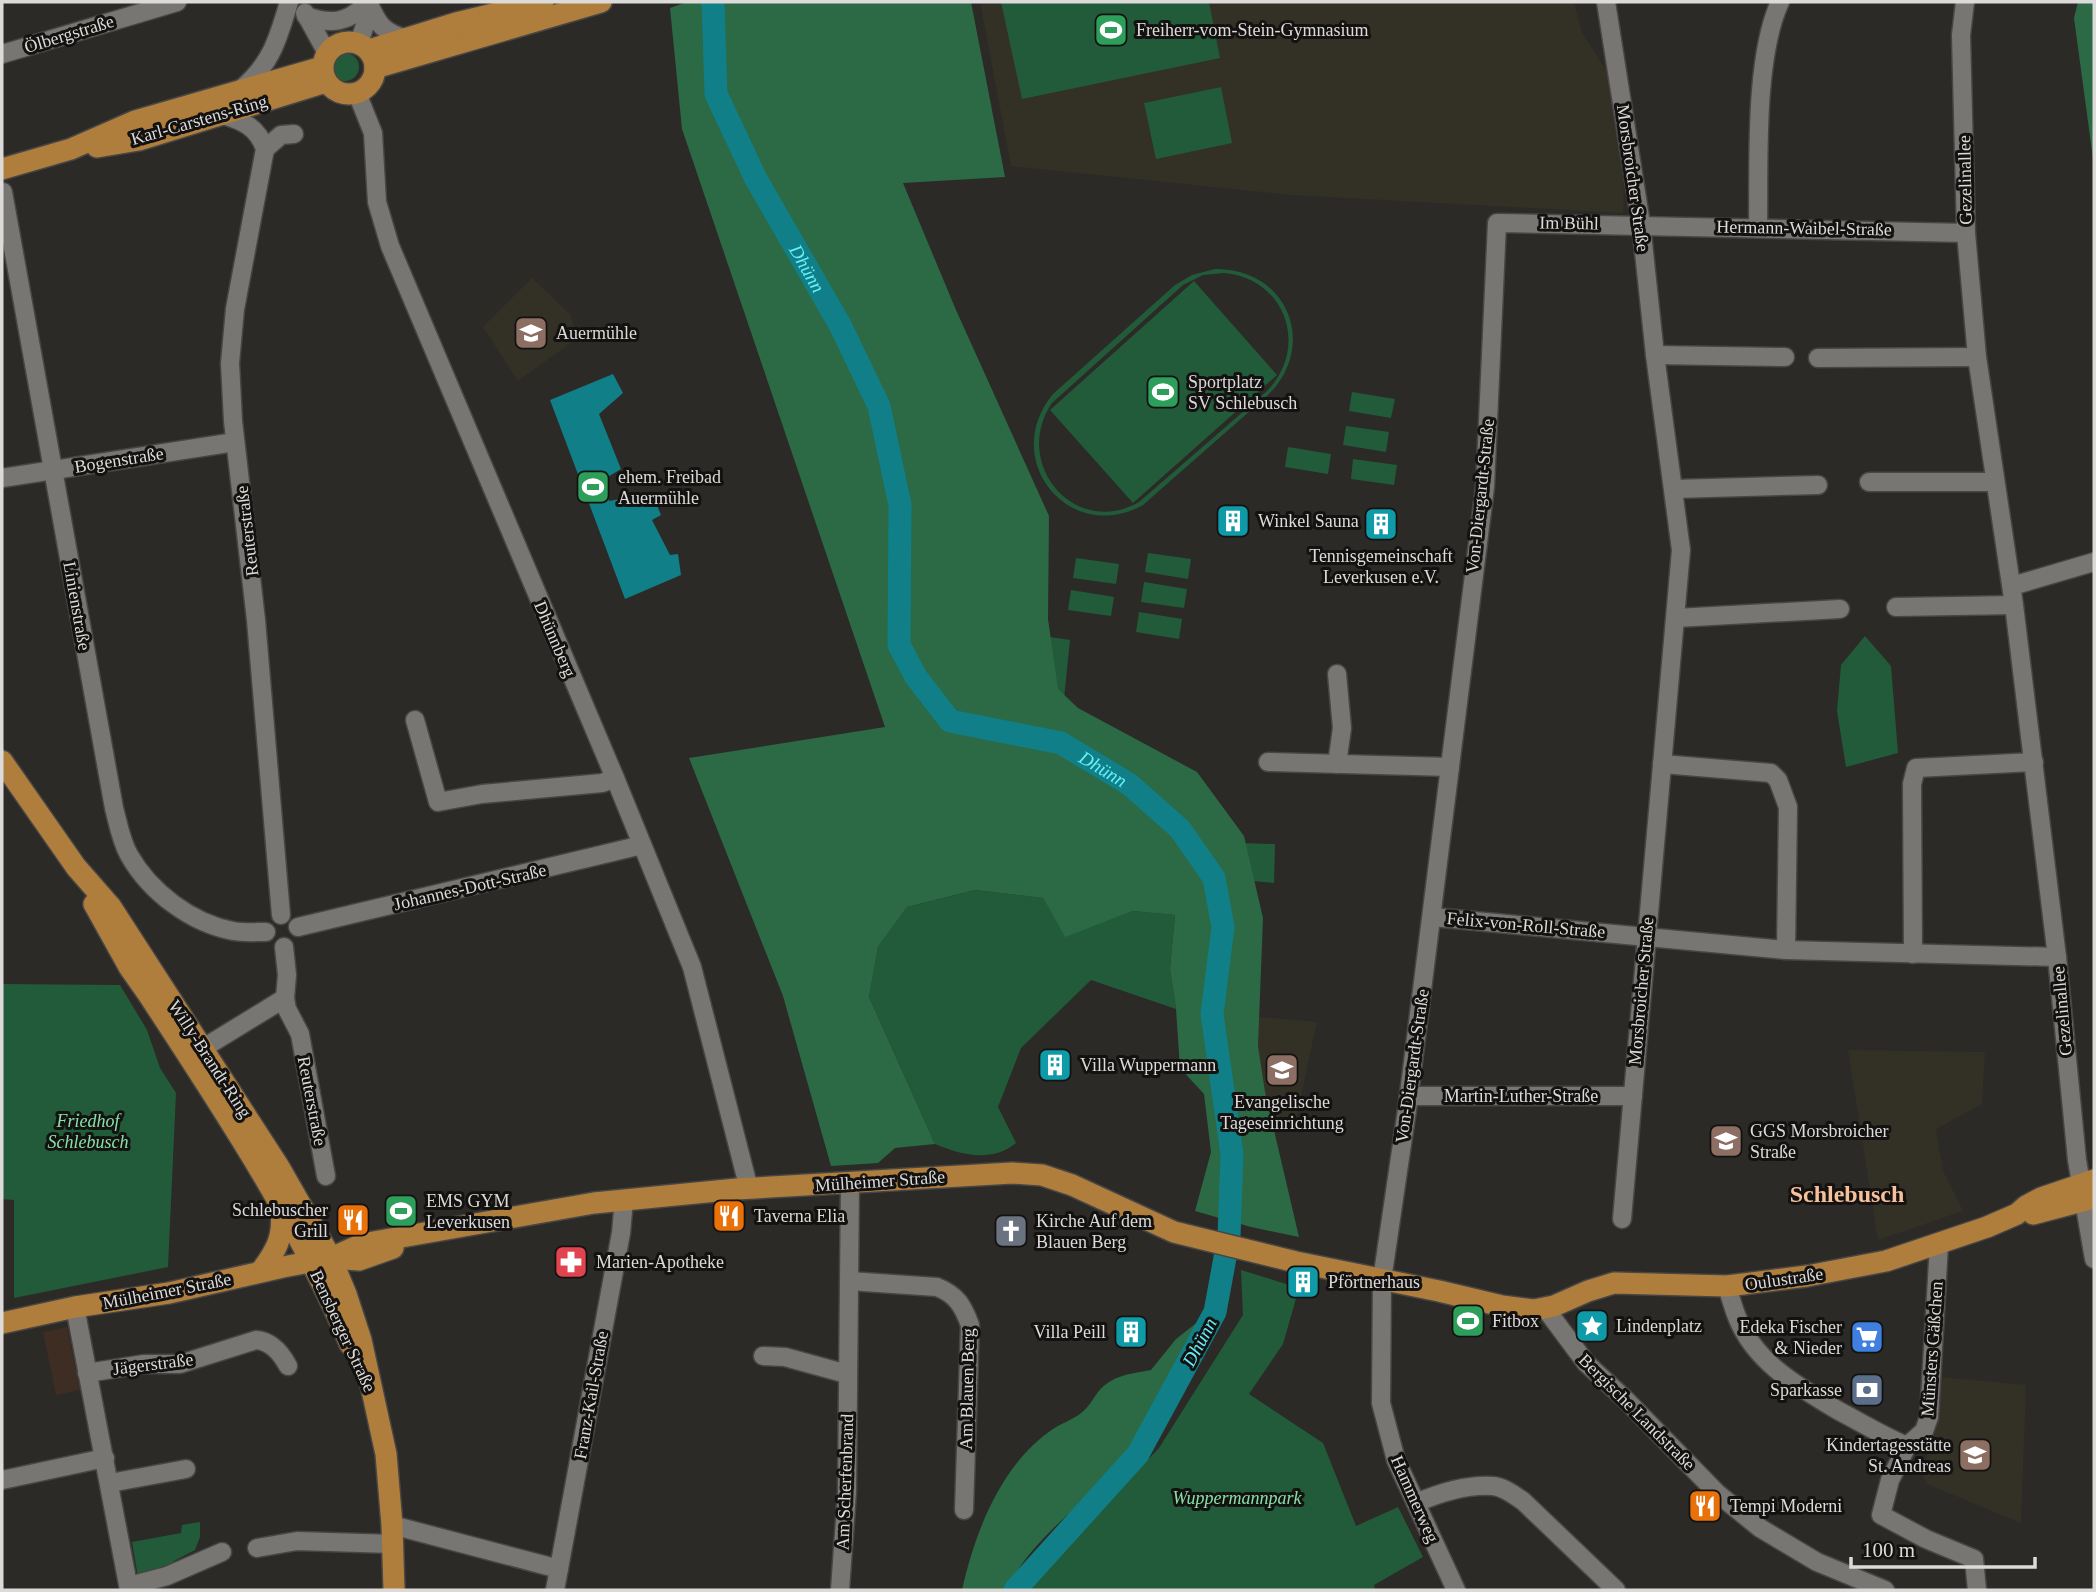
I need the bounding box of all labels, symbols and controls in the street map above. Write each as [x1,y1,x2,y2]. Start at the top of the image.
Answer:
street label: Ölbergstraße [22,11,116,57]
sports icon: Freiherr-vom-Stein-Gymnasium [1092,11,1130,49]
place label: Freiherr-vom-Stein-Gymnasium [1136,20,1369,40]
street label: Karl-Carstens-Ring [128,91,270,149]
street label: Morsbroicher Straße [1613,103,1653,253]
street label: Gezelinallee [1954,135,1976,225]
street label: Im Bühl [1539,212,1599,234]
street label: Hermann-Waibel-Straße [1716,216,1892,240]
water label: Dhünn [784,240,829,296]
school or university icon: Auermühle [512,314,550,352]
place label: Auermühle [556,323,637,343]
place label: Sportplatz SV Schlebusch [1188,372,1297,413]
sports icon: Sportplatz SV Schlebusch [1144,373,1182,411]
street label: Von-Diergardt-Straße [1462,418,1498,574]
street label: Bogenstraße [73,443,165,477]
place label: ehem. Freibad Auermühle [618,467,721,508]
sports icon: ehem. Freibad Auermühle [574,468,612,506]
street label: Reuterstraße [232,485,262,577]
building icon: Winkel Sauna [1214,502,1252,540]
building icon: Tennisgemeinschaft Leverkusen e.V. [1362,505,1400,543]
place label: Winkel Sauna [1258,511,1359,531]
place label: Tennisgemeinschaft Leverkusen e.V. [1309,546,1453,587]
street label: Linienstraße [59,560,95,652]
street label: Dhünnberg [530,598,580,680]
water label: Dhünn [1075,746,1131,791]
street label: Johannes-Dott-Straße [392,860,548,914]
street label: Felix-von-Roll-Straße [1446,908,1606,942]
street label: Morsbroicher Straße [1625,916,1657,1066]
street label: Gezelinallee [2048,965,2076,1057]
street label: Von-Diergardt-Straße [1391,988,1433,1144]
street label: Willy-Brandt-Ring [165,996,255,1122]
building icon: Villa Wuppermann [1036,1046,1074,1084]
school or university icon: Evangelische Tageseinrichtung [1263,1051,1301,1089]
street label: Reuterstraße [294,1054,330,1148]
place label: Villa Wuppermann [1080,1055,1216,1075]
street label: Martin-Luther-Straße [1444,1086,1598,1106]
place label: Evangelische Tageseinrichtung [1220,1092,1344,1133]
park label: Friedhof Schlebusch [48,1111,128,1152]
place label: GGS Morsbroicher Straße [1750,1121,1888,1162]
school or university icon: GGS Morsbroicher Straße [1707,1122,1745,1160]
street label: Mülheimer Straße [814,1166,946,1196]
district label: Schlebusch [1790,1181,1904,1207]
place label: EMS GYM Leverkusen [426,1191,510,1232]
sports icon: EMS GYM Leverkusen [382,1192,420,1230]
restaurant icon: Taverna Elia [710,1197,748,1235]
place label: Schlebuscher Grill [232,1200,328,1241]
restaurant icon: Schlebuscher Grill [334,1201,372,1239]
place label: Taverna Elia [754,1206,845,1226]
place label: Kirche Auf dem Blauen Berg [1036,1211,1152,1252]
church icon: Kirche Auf dem Blauen Berg [992,1212,1030,1250]
pharmacy icon: Marien-Apotheke [552,1243,590,1281]
place label: Marien-Apotheke [596,1252,724,1272]
building icon: Pförtnerhaus [1284,1263,1322,1301]
street label: Oulustraße [1744,1264,1825,1294]
street label: Bensberger Straße [306,1267,380,1395]
street label: Mülheimer Straße [101,1269,233,1313]
place label: Pförtnerhaus [1328,1272,1420,1292]
street label: Münsters Gäßchen [1917,1281,1947,1417]
sports icon: Fitbox [1449,1302,1487,1340]
place icon: Lindenplatz [1573,1307,1611,1345]
place label: Fitbox [1492,1311,1539,1331]
building icon: Villa Peill [1112,1313,1150,1351]
water label: Dhünn [1178,1314,1221,1371]
place label: Lindenplatz [1616,1316,1702,1336]
place label: Edeka Fischer & Nieder [1740,1317,1842,1358]
supermarket icon: Edeka Fischer & Nieder [1848,1318,1886,1356]
place label: Villa Peill [1034,1322,1106,1342]
street label: Am Blauen Berg [956,1328,978,1450]
street label: Franz-Kail-Straße [570,1329,612,1461]
street label: Jägerstraße [112,1349,194,1379]
street label: Bergische Landstraße [1575,1350,1699,1474]
bank icon: Sparkasse [1848,1371,1886,1409]
place label: Sparkasse [1770,1380,1842,1400]
street label: Am Scherfenbrand [833,1413,857,1551]
place label: Kindertagesstätte St. Andreas [1826,1435,1951,1476]
school or university icon: Kindertagesstätte St. Andreas [1956,1436,1994,1474]
street label: Hammerweg [1387,1452,1443,1546]
restaurant icon: Tempi Moderni [1686,1487,1724,1525]
park label: Wuppermannpark [1173,1488,1302,1508]
place label: Tempi Moderni [1730,1496,1842,1516]
scale bar [1851,1526,2035,1570]
text: 100 m [1862,1538,1915,1562]

